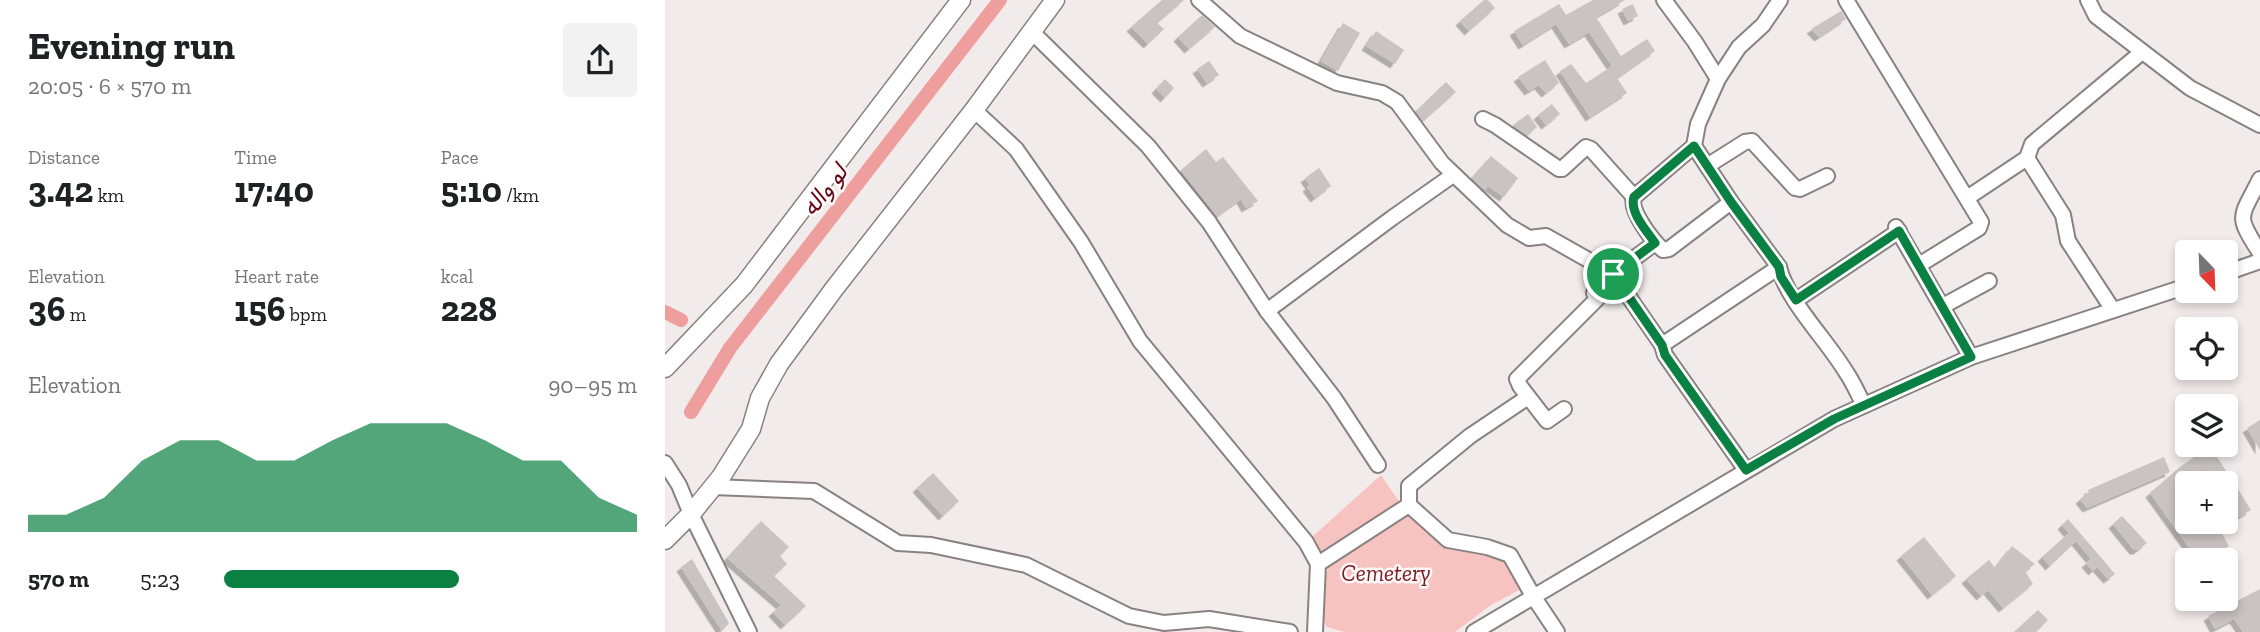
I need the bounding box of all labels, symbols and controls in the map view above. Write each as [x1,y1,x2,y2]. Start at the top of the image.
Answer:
text: Evening run [28,23,235,69]
button: share [563,23,637,97]
text: 20:05 · 6 × 570 m [28,72,191,100]
text: Distance [28,146,100,169]
text: Time [234,146,277,169]
text: Pace [441,146,478,169]
water label: لو واله [795,156,855,221]
text: 3.42 [28,169,93,211]
text: 17:40 [234,169,314,211]
text: 5:10 [441,169,502,211]
text: km [93,184,124,207]
text: /km [502,184,539,207]
north arrow [2175,240,2238,303]
map controls [2175,240,2238,611]
pin [1583,244,1643,304]
icon: arrive [1594,255,1632,293]
text: Elevation [28,265,105,288]
text: Heart rate [234,265,319,288]
text: kcal [441,265,473,288]
text: 36 [28,288,65,330]
text: 156 [234,288,286,330]
text: 228 [441,288,497,330]
text: m [65,303,86,326]
text: bpm [286,303,327,326]
button: locate [2175,317,2238,380]
text: Elevation [28,371,121,399]
text: 90–95 m [548,371,637,399]
button: layers [2175,394,2238,457]
button: + [2175,471,2238,534]
button: − [2175,548,2238,611]
park label: Cemetery [1341,559,1431,587]
text: 570 m [28,565,89,593]
text: 5:23 [140,565,180,593]

